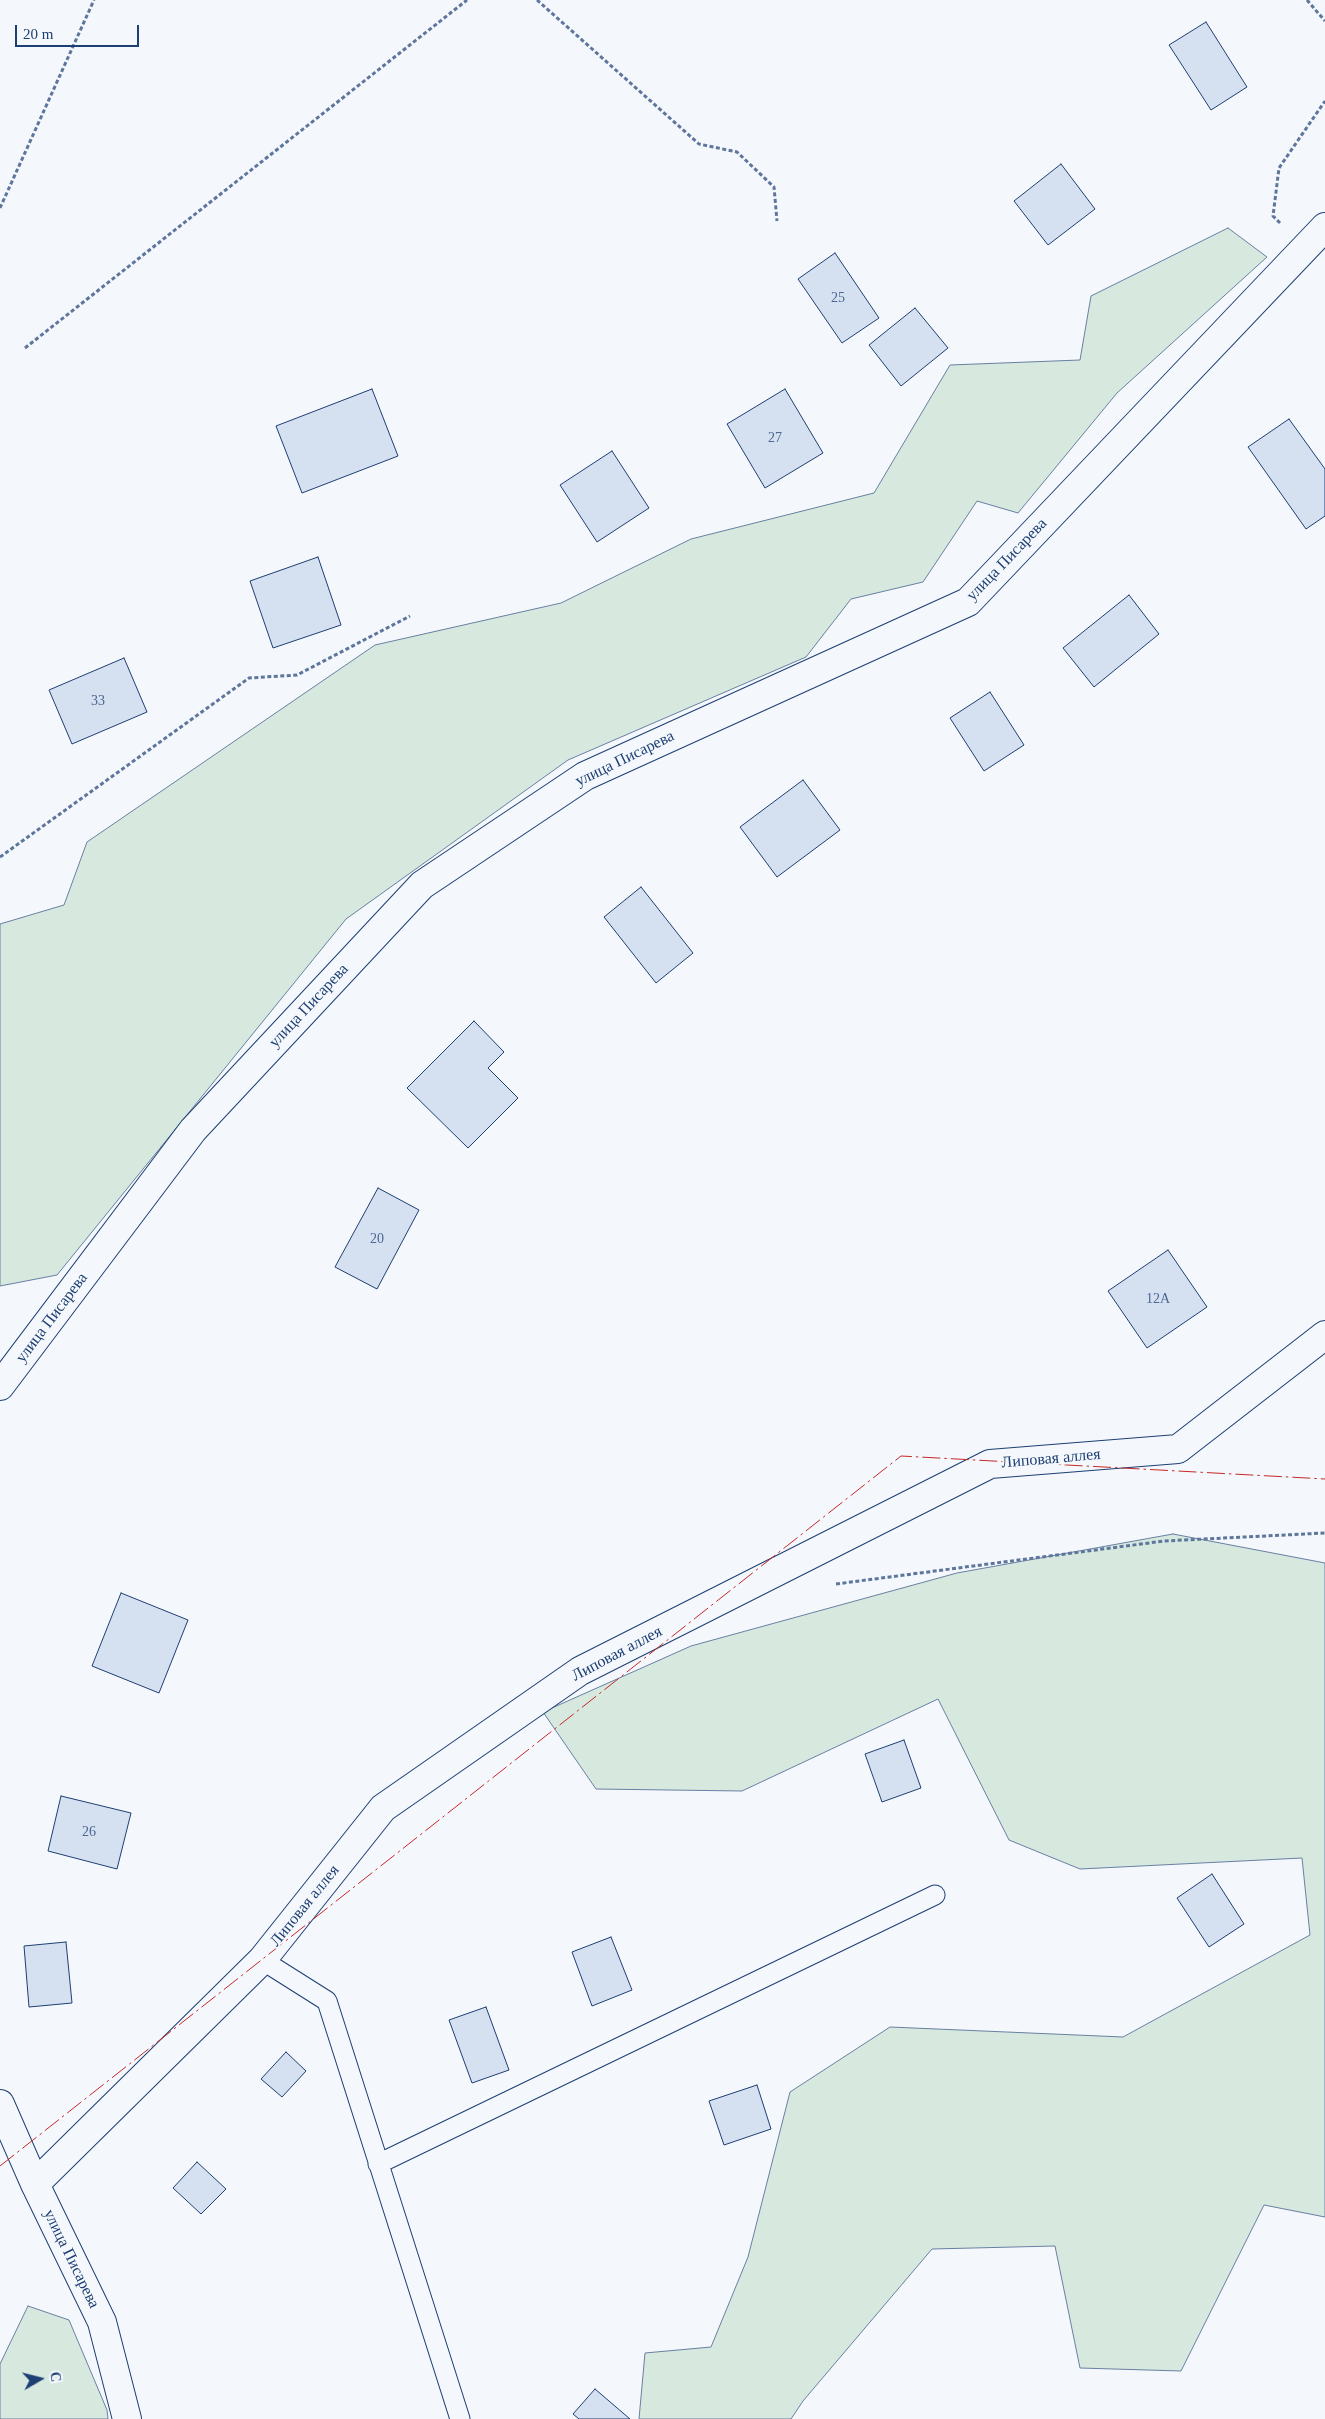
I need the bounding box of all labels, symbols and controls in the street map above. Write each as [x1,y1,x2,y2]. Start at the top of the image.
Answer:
scale bar [18,15,141,47]
text: 20 m [23,26,53,42]
house number: 25 [831,290,845,306]
house number: 27 [768,430,782,446]
street label: улица Писарева [963,515,1051,605]
house number: 33 [91,693,105,709]
street label: улица Писарева [572,727,678,791]
street label: улица Писарева [265,960,353,1052]
house number: 20 [370,1231,384,1247]
street label: улица Писарева [12,1269,92,1367]
house number: 12А [1146,1291,1170,1307]
street label: Липовая аллея [1001,1445,1101,1473]
street label: Липовая аллея [569,1622,665,1686]
house number: 26 [82,1824,96,1840]
street label: Липовая аллея [266,1861,344,1951]
street label: улица Писарева [39,2206,103,2312]
north arrow [15,2354,65,2404]
text: С [47,2371,63,2383]

